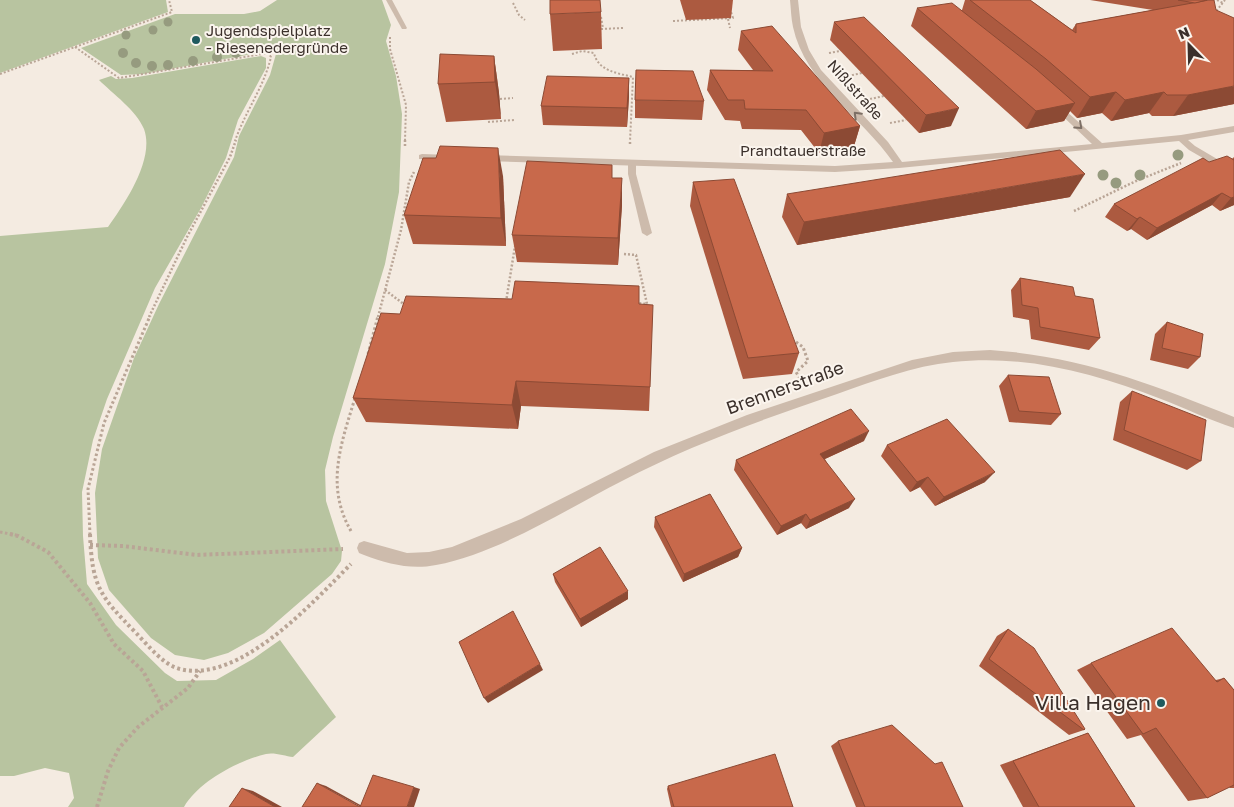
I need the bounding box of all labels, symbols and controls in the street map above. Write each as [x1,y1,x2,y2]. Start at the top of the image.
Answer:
north arrow [1164,20,1214,70]
place label: Jugendspielplatz - Riesenedergründe [206,21,348,56]
text: N [1176,23,1192,42]
marker: Jugendspielplatz - Riesenedergründe [190,34,202,46]
street label: Nißlstraße [824,56,888,123]
one-way arrow [853,111,862,120]
one-way arrow [1074,120,1083,129]
street label: Prandtauerstraße [740,141,866,159]
street label: Brennerstraße [723,356,846,419]
place label: Villa Hagen [1035,689,1151,715]
marker: Villa Hagen [1155,697,1167,709]

